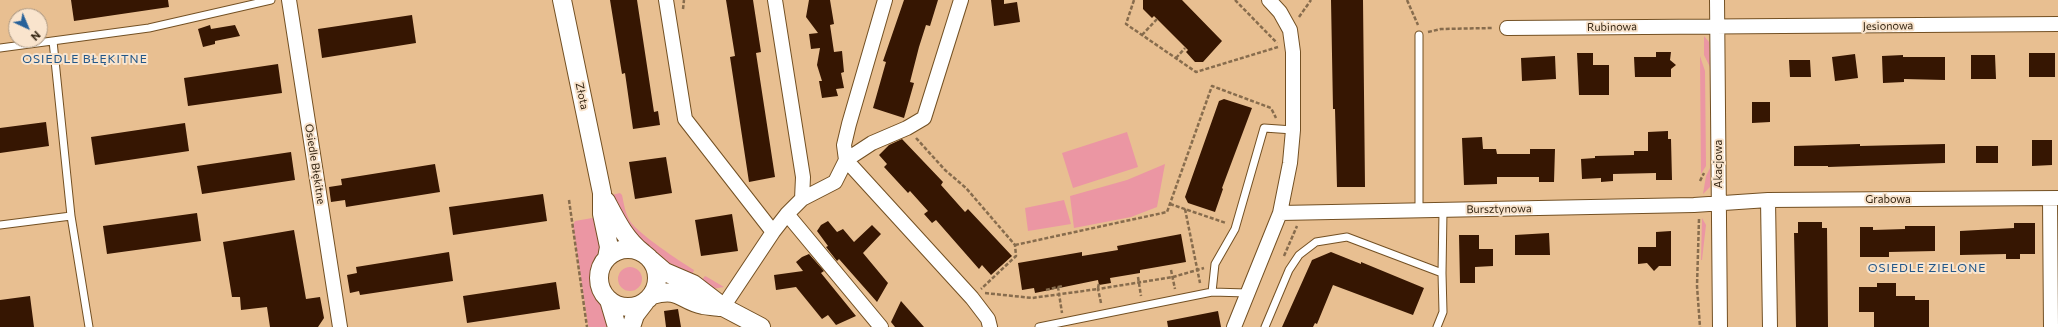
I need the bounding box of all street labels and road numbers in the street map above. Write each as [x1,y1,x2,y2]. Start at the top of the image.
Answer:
street label: Jesionowa [1863,19,1913,33]
street label: Rubinowa [1587,20,1637,34]
street label: Złota [573,81,591,111]
street label: Osiedle Błękitne [302,123,328,205]
street label: Akacjowa [1711,140,1725,188]
street label: Grabowa [1865,192,1911,206]
street label: Bursztynowa [1466,202,1532,216]

